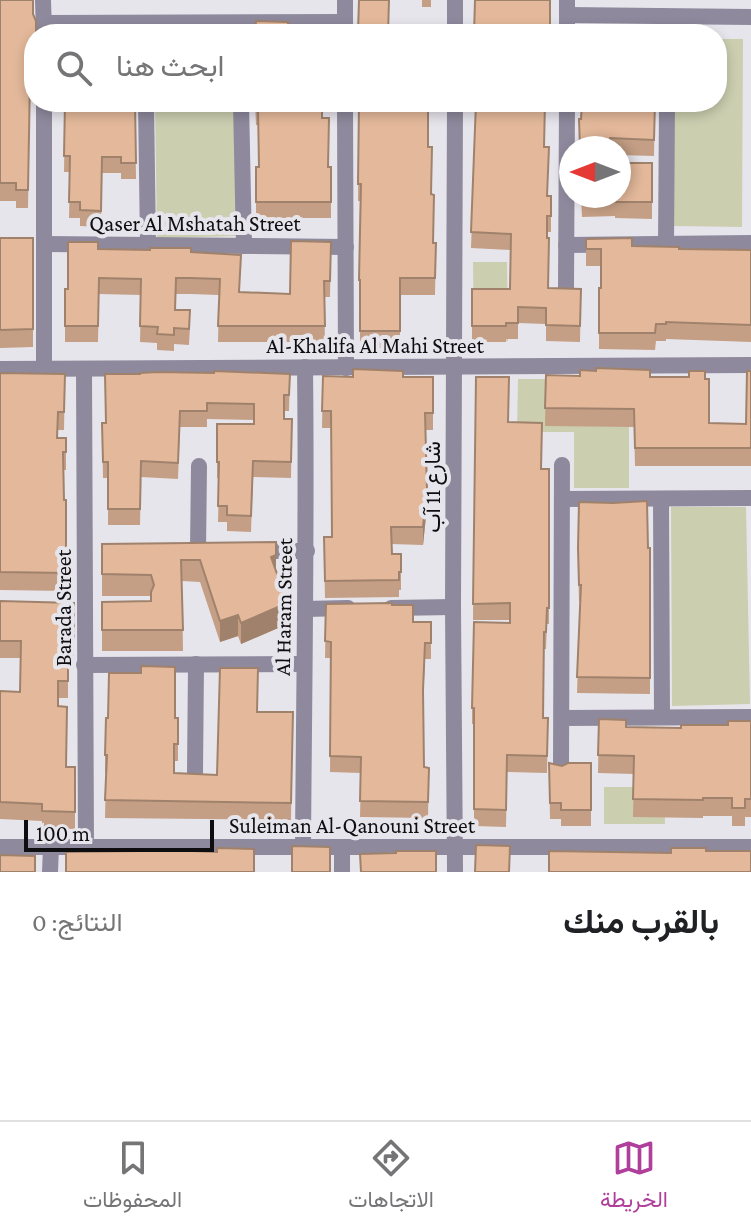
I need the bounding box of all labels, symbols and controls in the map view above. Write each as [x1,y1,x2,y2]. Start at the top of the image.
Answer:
search box [24,24,727,112]
icon: search [52,46,96,90]
text: ابحث هنا [116,49,225,82]
north arrow [559,136,631,208]
street label: Qaser Al Mshatah Street [89,211,301,236]
street label: Al-Khalifa Al Mahi Street [266,333,484,358]
street label: شارع 11 آب [420,441,447,533]
street label: Al Haram Street [270,537,297,676]
street label: Barada Street [51,549,76,667]
street label: Suleiman Al-Qanouni Street [229,813,476,838]
scale bar [24,816,214,852]
text: 100 m [36,821,90,846]
text: بالقرب منك [563,903,719,940]
text: النتائج: 0 [32,908,122,937]
tab: المحفوظات [83,1136,182,1219]
tab: الاتجاهات [348,1136,434,1219]
tab: الخريطة [600,1136,668,1219]

